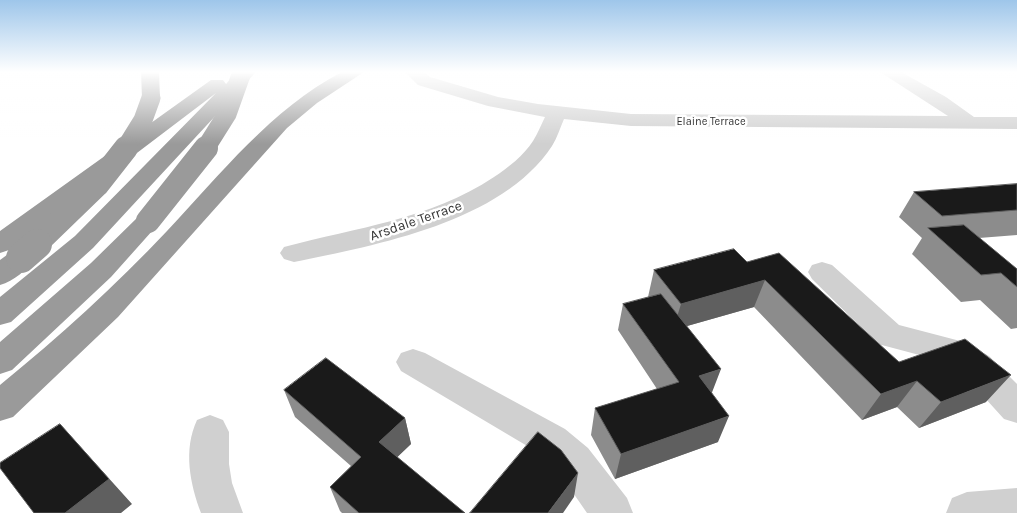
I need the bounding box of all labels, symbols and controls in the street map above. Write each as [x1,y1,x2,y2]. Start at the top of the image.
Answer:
street label: Elaine Terrace [676,115,746,129]
street label: Arsdale Terrace [368,197,464,245]

